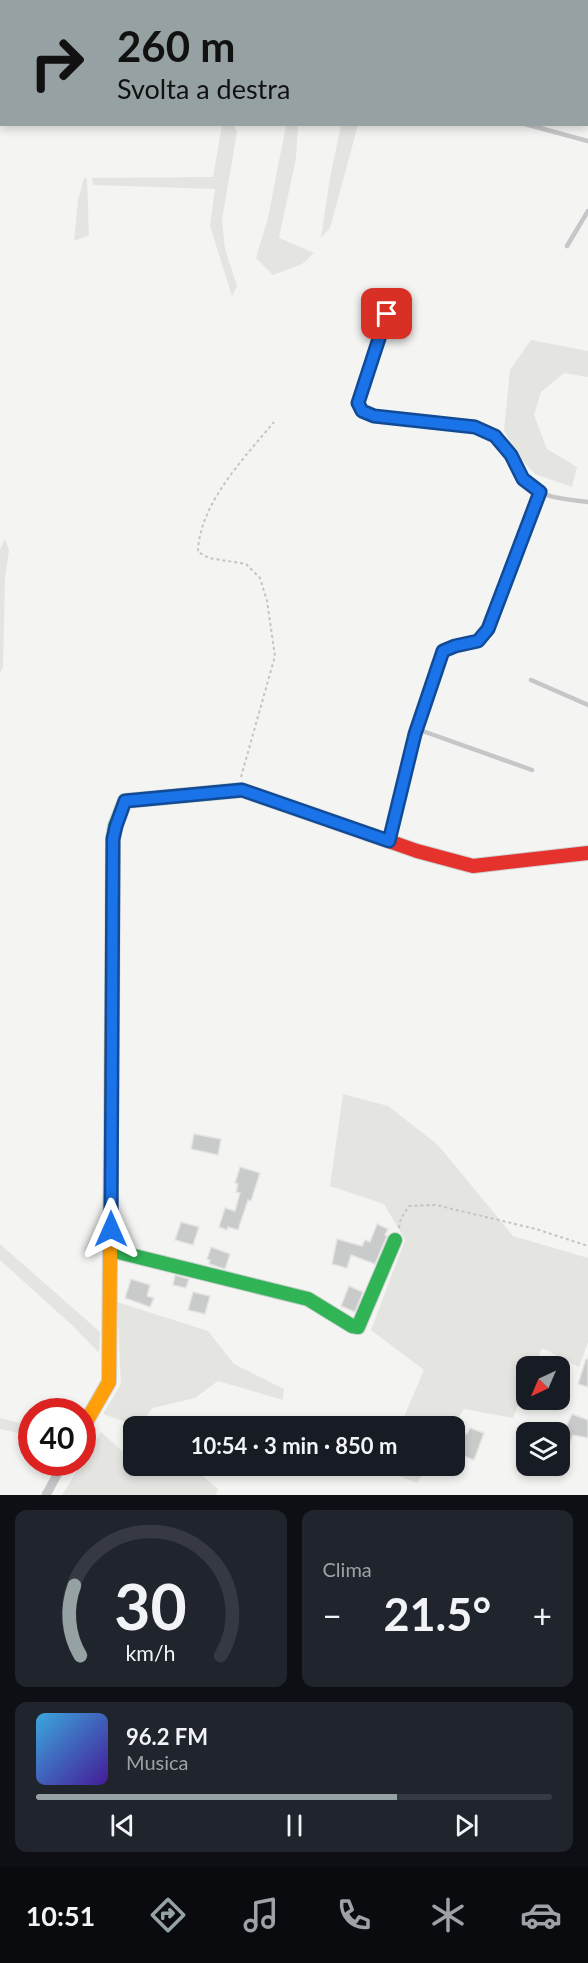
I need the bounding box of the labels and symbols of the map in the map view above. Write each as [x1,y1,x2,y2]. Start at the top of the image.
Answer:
pin [361,288,412,339]
position arrow [79,1197,143,1261]
north arrow [516,1356,570,1410]
speed limit sign: 40 [18,1398,96,1476]

